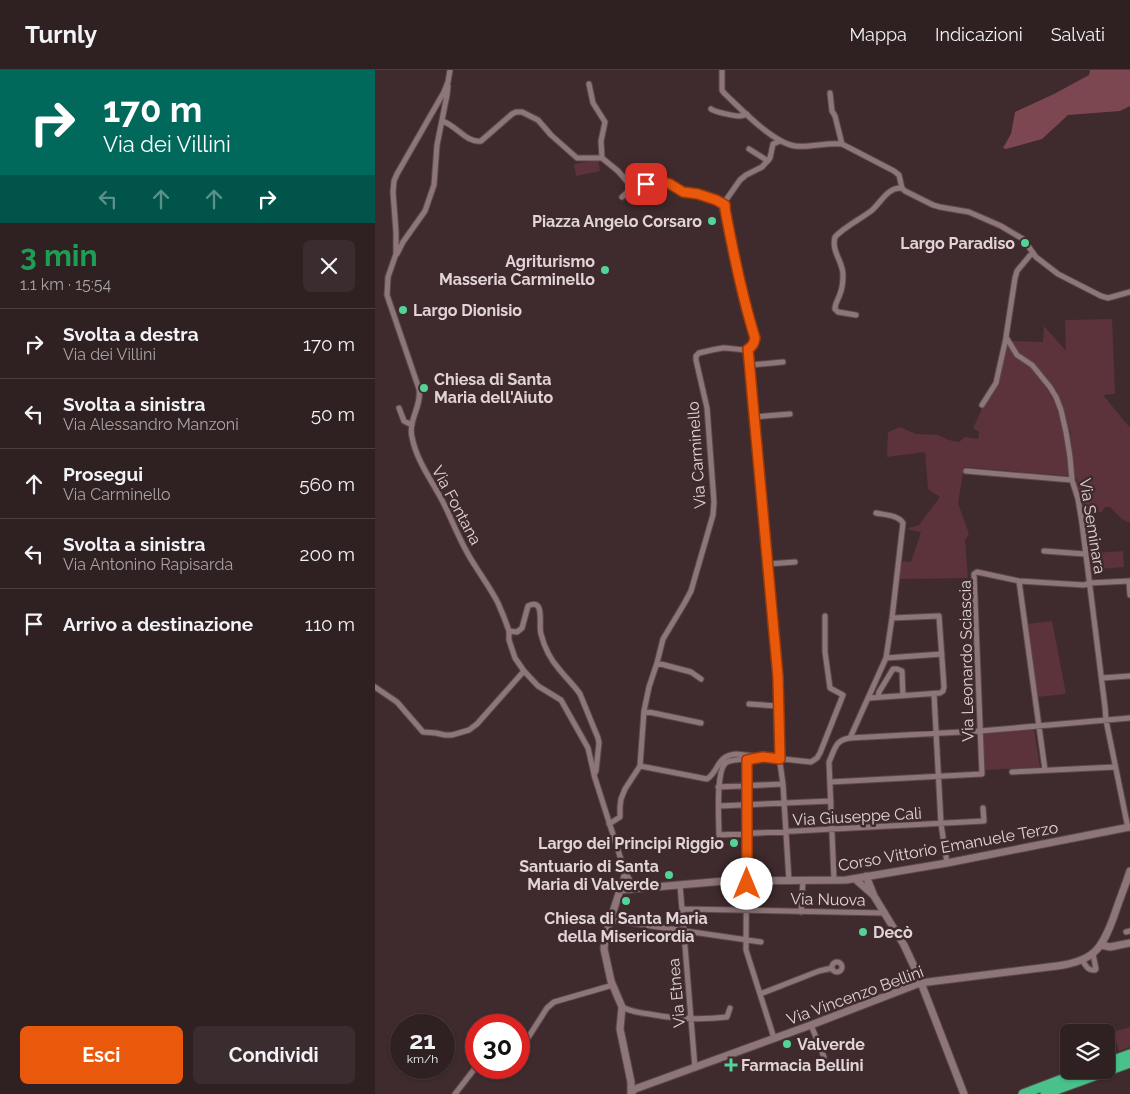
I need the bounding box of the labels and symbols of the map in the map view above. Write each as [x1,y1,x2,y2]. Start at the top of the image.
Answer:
pin [625,163,667,205]
place label: Piazza Angelo Corsaro [532,212,702,231]
marker: Piazza Angelo Corsaro [706,215,718,227]
place label: Largo Paradiso [900,234,1015,253]
marker: Largo Paradiso [1019,237,1031,249]
place label: Agriturismo Masseria Carminello [439,252,595,289]
marker: Agriturismo Masseria Carminello [599,264,611,276]
place label: Largo Dionisio [413,301,522,320]
marker: Largo Dionisio [397,304,409,316]
place label: Chiesa di Santa Maria dell'Aiuto [434,370,553,407]
marker: Chiesa di Santa Maria dell'Aiuto [418,382,430,394]
street label: Via Carminello [683,401,710,509]
street label: Via Fontana [428,462,485,548]
street label: Via Seminara [1076,477,1109,575]
street label: Via Leonardo Sciascia [956,580,977,742]
street label: Via Giuseppe Calì [792,804,922,829]
street label: Corso Vittorio Emanuele Terzo [837,818,1059,875]
place label: Largo dei Principi Riggio [538,834,724,853]
marker: Largo dei Principi Riggio [728,837,740,849]
place label: Santuario di Santa Maria di Valverde [519,857,659,894]
position arrow [720,857,772,909]
marker: Santuario di Santa Maria di Valverde [663,869,675,881]
street label: Via Nuova [790,889,866,910]
marker: Chiesa di Santa Maria della Misericordia [620,895,632,907]
place label: Chiesa di Santa Maria della Misericordia [544,909,708,946]
place label: Decò [873,923,913,942]
marker: Decò [857,926,869,938]
street label: Via Etnea [664,957,689,1028]
street label: Via Vincenzo Bellini [784,962,926,1029]
speed limit sign: 30 [465,1014,530,1079]
place label: Valverde [797,1035,865,1054]
marker: Valverde [781,1038,793,1050]
place label: Farmacia Bellini [741,1056,864,1075]
marker: Farmacia Bellini [725,1059,737,1071]

